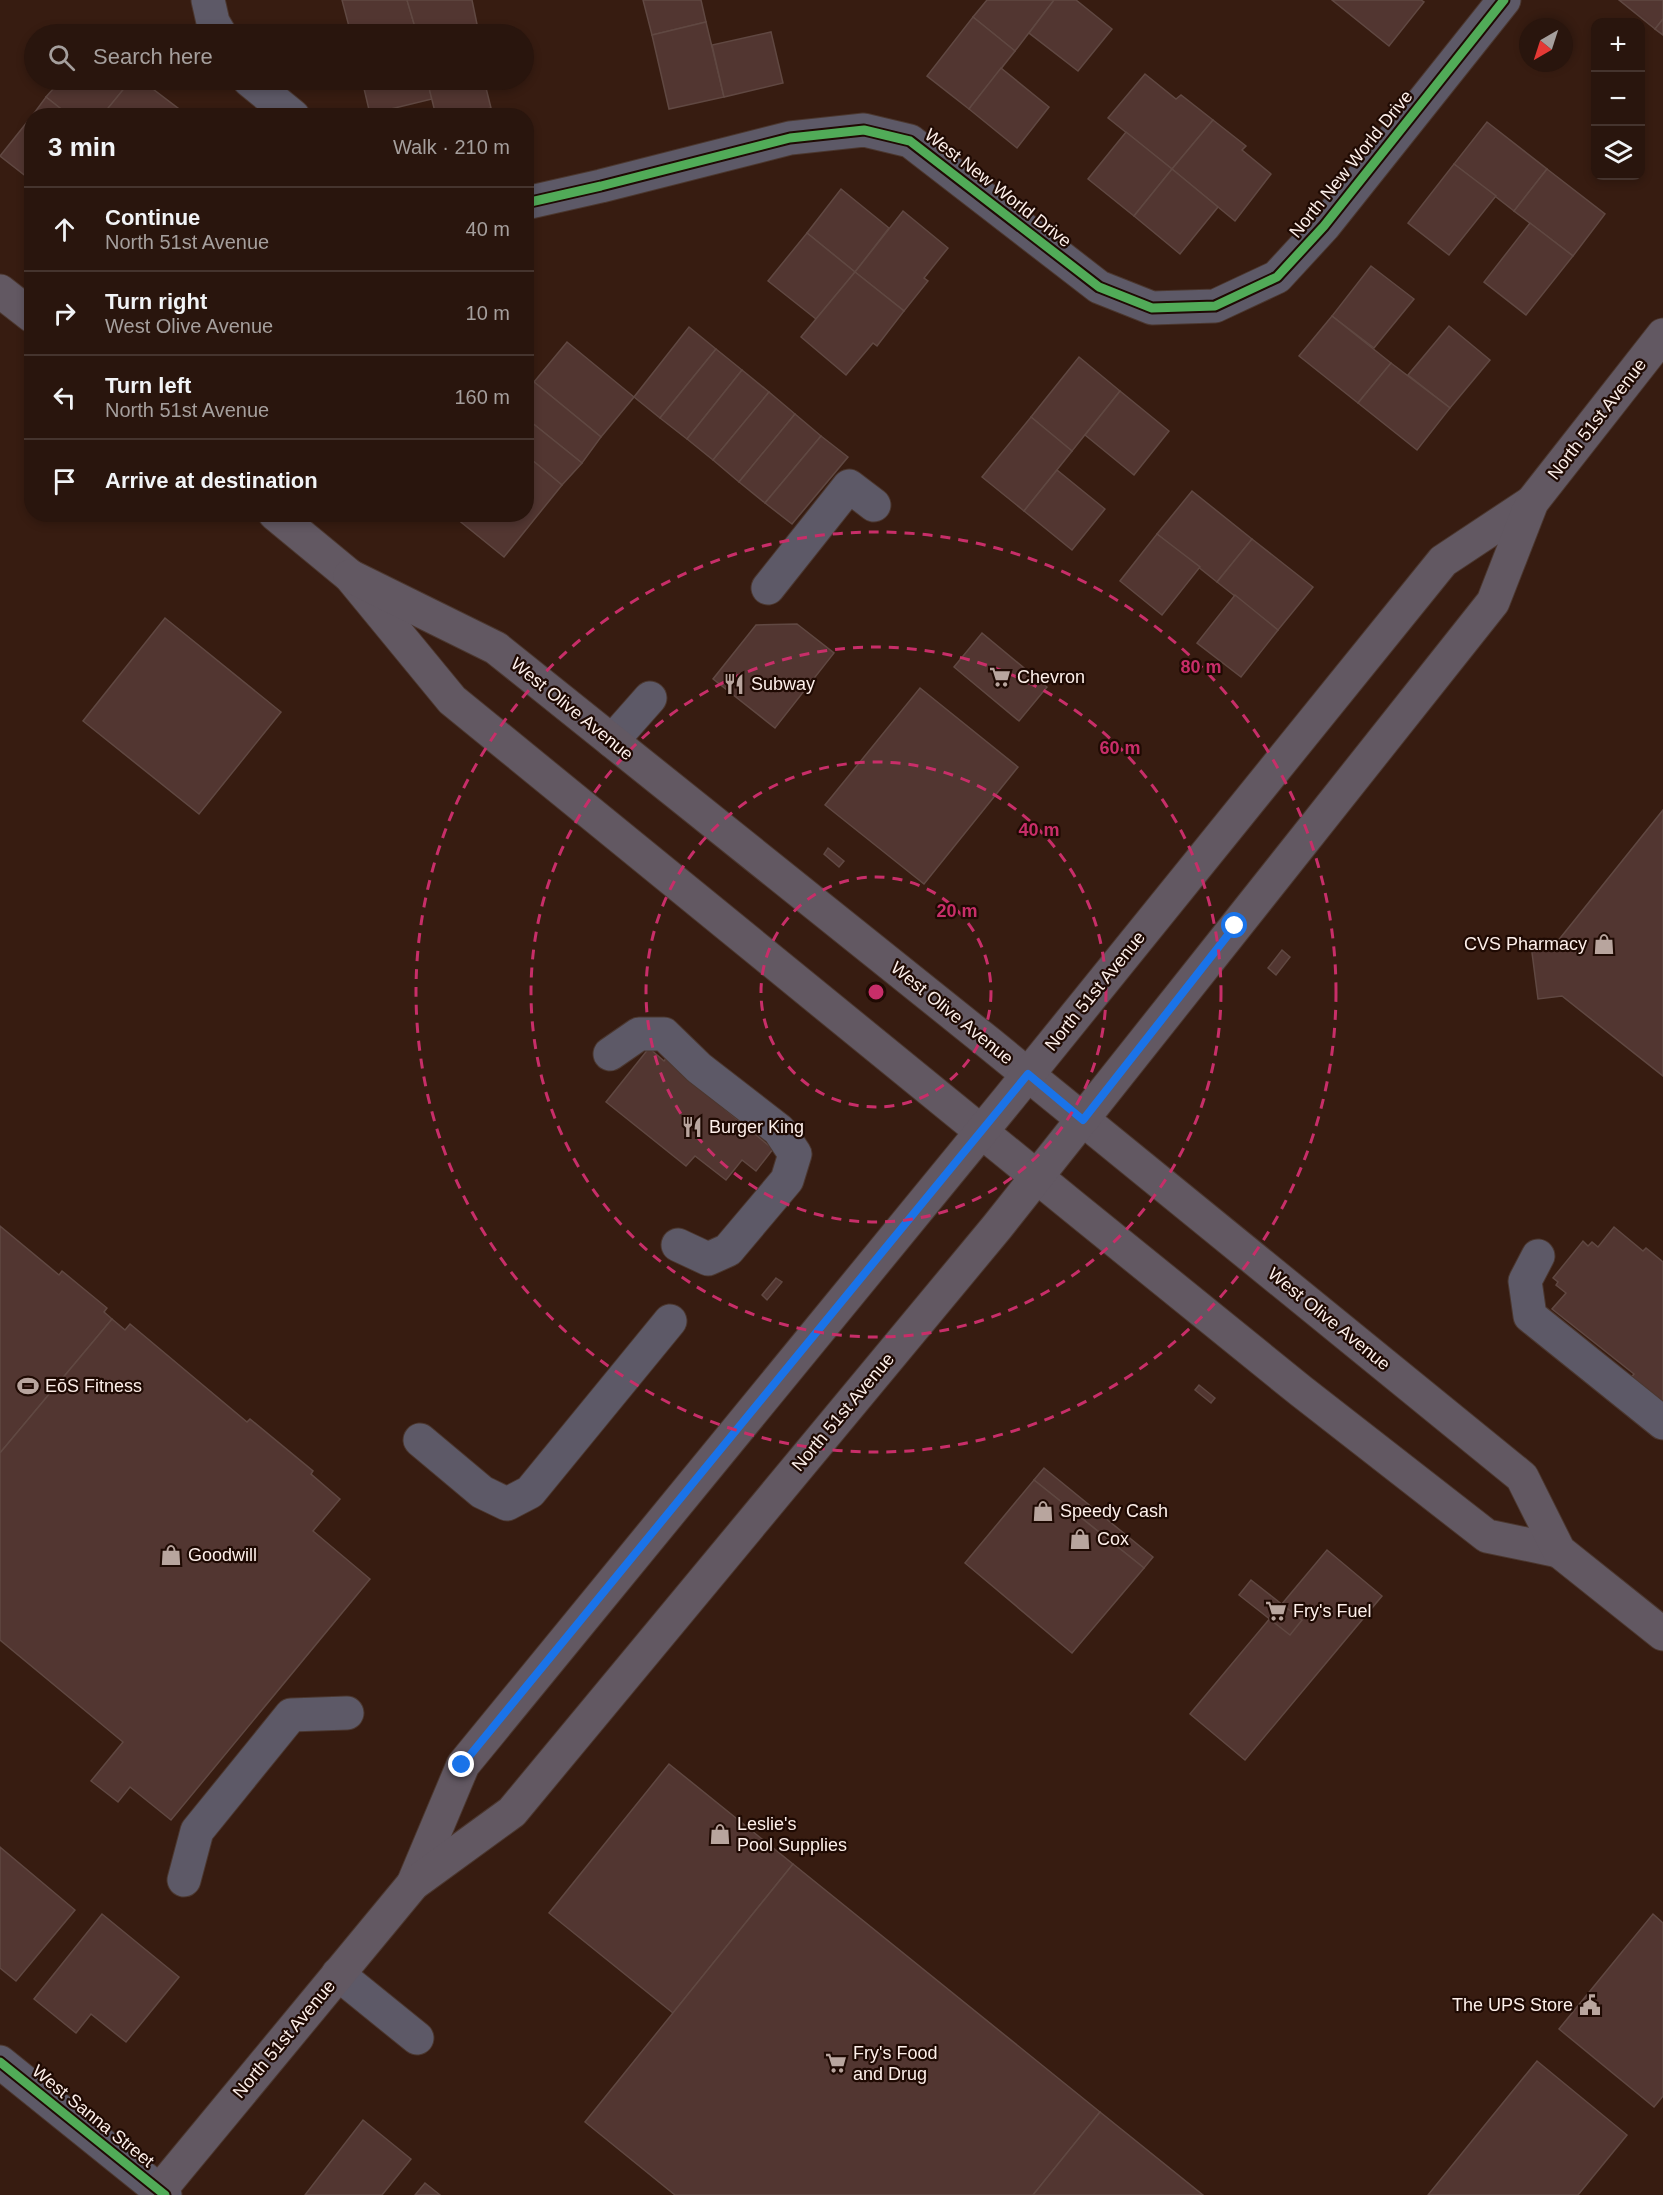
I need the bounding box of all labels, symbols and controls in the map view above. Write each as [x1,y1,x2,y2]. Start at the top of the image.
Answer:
north arrow [1519,18,1573,72]
map controls [1591,18,1645,180]
button: + [1591,18,1645,72]
search box [24,24,534,90]
icon: search [45,41,78,74]
text: Search here [93,44,213,69]
button: − [1591,72,1645,126]
street label: North New World Drive [1285,86,1417,242]
street label: West New World Drive [921,125,1075,251]
button: layers [1591,126,1645,180]
text: 3 min [48,132,116,162]
text: Walk · 210 m [393,136,510,158]
text: Continue [105,205,200,230]
icon: ahead [48,213,81,246]
text: 40 m [466,218,510,240]
text: North 51st Avenue [105,231,269,253]
text: Turn right [105,289,207,314]
icon: right [48,297,81,330]
text: 10 m [466,302,510,324]
text: West Olive Avenue [105,315,273,337]
street label: North 51st Avenue [1544,355,1650,483]
text: Turn left [105,373,191,398]
icon: left [48,381,81,414]
text: 160 m [454,386,510,408]
text: North 51st Avenue [105,399,269,421]
icon: arrive [48,465,81,498]
text: Arrive at destination [105,468,318,493]
street label: West Olive Avenue [507,654,637,764]
text: 80 m [1180,657,1222,677]
supermarket icon: Chevron [988,665,1012,689]
place label: Chevron [1017,667,1085,687]
restaurant icon: Subway [722,672,746,696]
place label: Subway [751,674,815,694]
text: 60 m [1099,738,1141,758]
text: 40 m [1018,820,1060,840]
text: 20 m [936,901,978,921]
route start [1221,912,1247,938]
street label: North 51st Avenue [1041,927,1149,1055]
shop icon: CVS Pharmacy [1592,932,1616,956]
place label: CVS Pharmacy [1464,934,1587,954]
street label: West Olive Avenue [887,958,1017,1068]
centre of rings [866,982,886,1002]
restaurant icon: Burger King [680,1115,704,1139]
place label: Burger King [709,1117,804,1137]
street label: West Olive Avenue [1264,1264,1394,1374]
street label: North 51st Avenue [788,1349,898,1475]
sports icon: EōS Fitness [16,1374,40,1398]
place label: EōS Fitness [45,1376,142,1396]
shop icon: Speedy Cash [1031,1499,1055,1523]
place label: Speedy Cash [1060,1501,1168,1521]
shop icon: Cox [1068,1527,1092,1551]
place label: Cox [1097,1529,1129,1549]
shop icon: Goodwill [159,1543,183,1567]
place label: Goodwill [188,1545,257,1565]
supermarket icon: Fry's Fuel [1264,1599,1288,1623]
place label: Fry's Fuel [1293,1601,1371,1621]
route end [448,1751,474,1777]
place label: Leslie's Pool Supplies [737,1814,847,1855]
shop icon: Leslie's Pool Supplies [708,1822,732,1846]
street label: North 51st Avenue [229,1976,339,2102]
public building icon: The UPS Store [1578,1993,1602,2017]
place label: The UPS Store [1452,1995,1573,2015]
place label: Fry's Food and Drug [853,2043,937,2084]
supermarket icon: Fry's Food and Drug [824,2051,848,2075]
street label: West Sanna Street [28,2061,158,2171]

